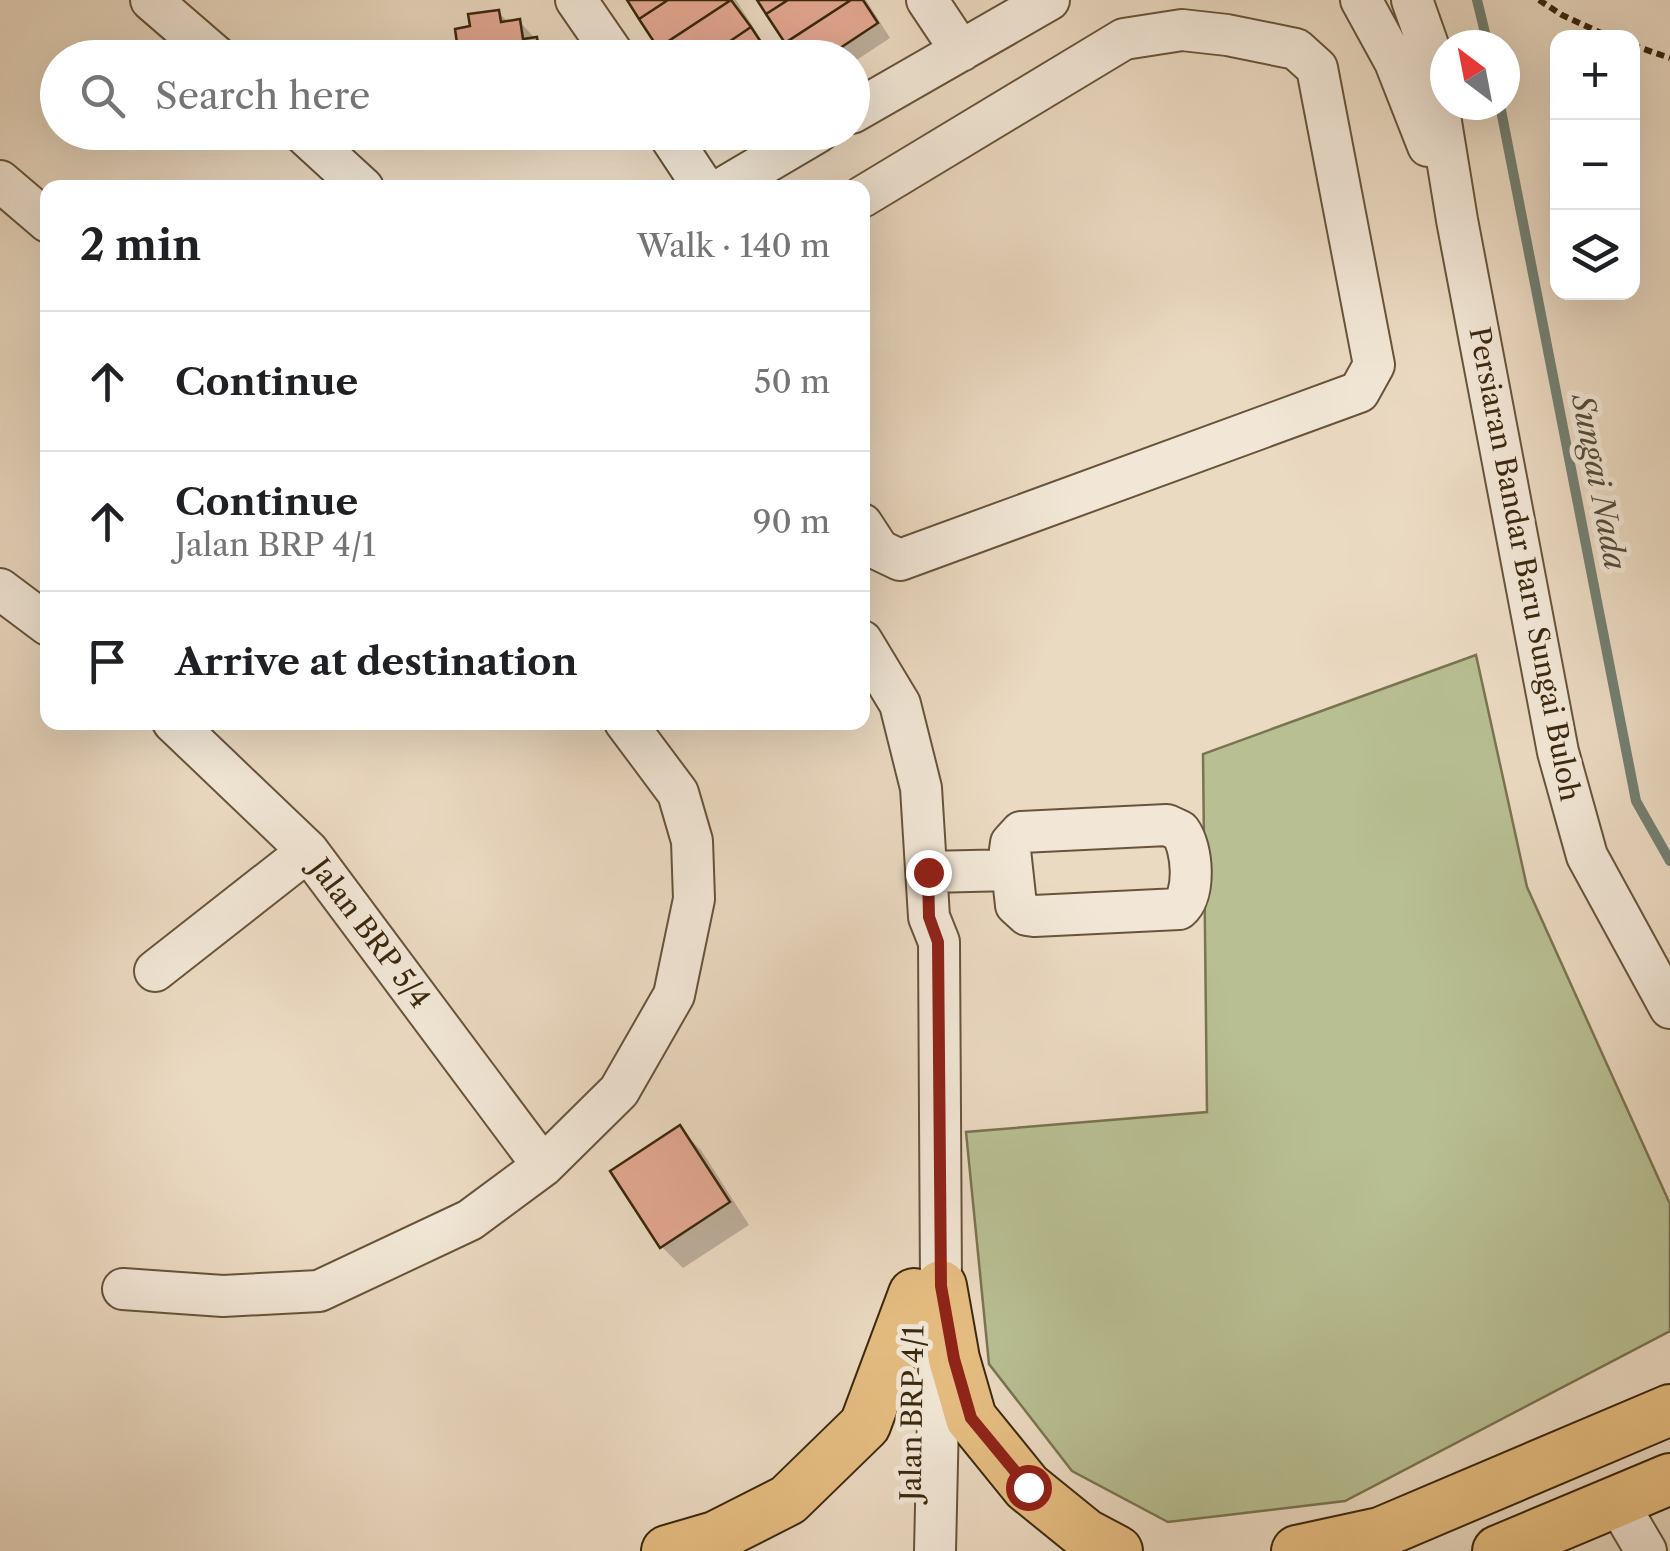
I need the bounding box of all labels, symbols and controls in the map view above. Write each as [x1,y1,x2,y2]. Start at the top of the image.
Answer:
north arrow [1430,30,1520,120]
map controls [1550,30,1640,300]
button: + [1550,30,1640,120]
search box [40,40,870,150]
icon: search [75,68,130,123]
text: Search here [155,72,370,119]
button: − [1550,120,1640,210]
button: layers [1550,210,1640,300]
text: 2 min [80,219,201,271]
text: Walk · 140 m [637,226,830,265]
street label: Persiaran Bandar Baru Sungai Buloh [1462,324,1588,804]
icon: ahead [80,354,135,409]
text: Continue [175,358,358,405]
text: 50 m [754,362,830,401]
water label: Sungai Nada [1563,389,1634,573]
text: Continue [175,478,358,525]
icon: ahead [80,494,135,549]
text: 90 m [753,502,830,541]
text: Jalan BRP 4/1 [175,525,376,564]
icon: arrive [80,634,135,689]
text: Arrive at destination [175,638,578,685]
street label: Jalan BRP 5/4 [300,848,437,1014]
route end [906,850,952,896]
street label: Jalan BRP 4/1 [893,1325,931,1505]
route start [1006,1465,1052,1511]

